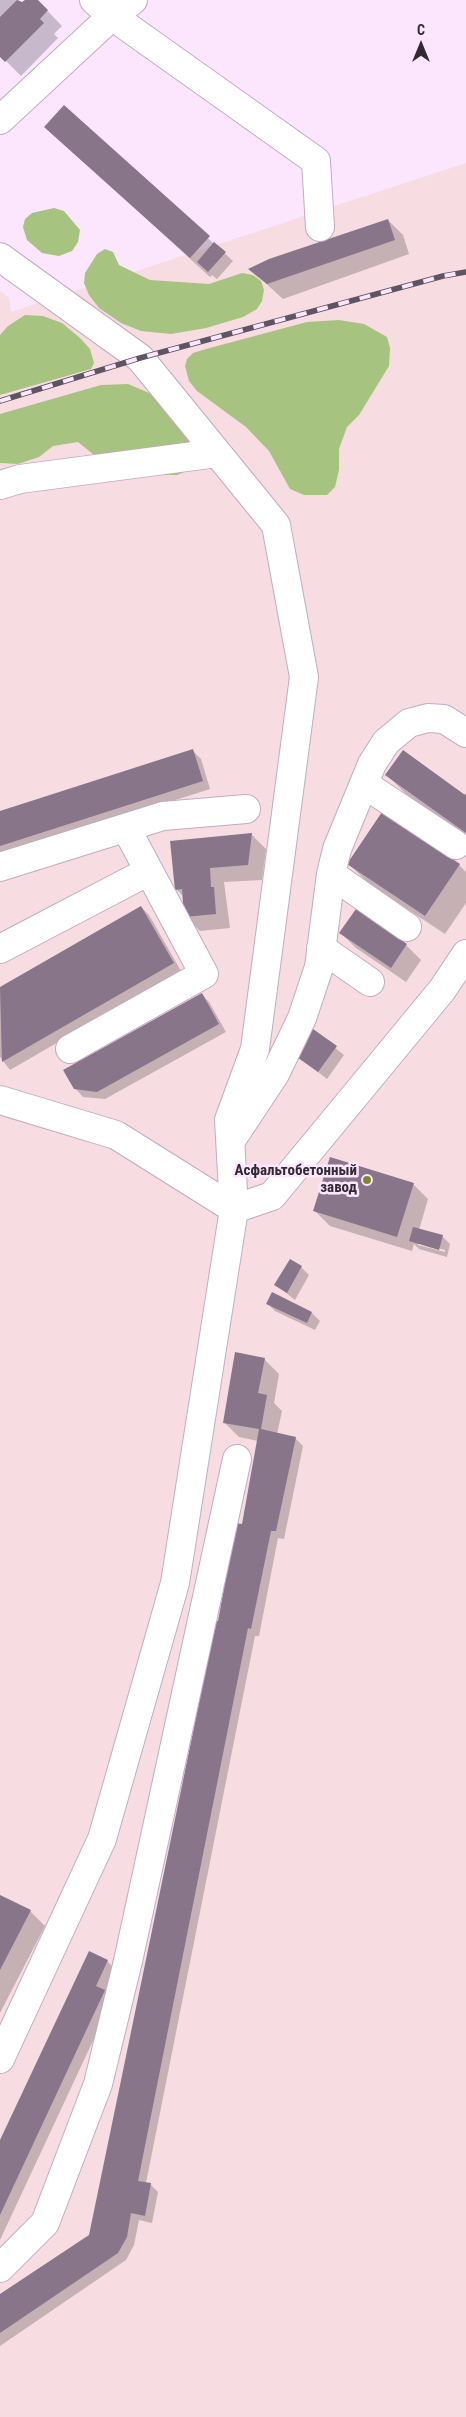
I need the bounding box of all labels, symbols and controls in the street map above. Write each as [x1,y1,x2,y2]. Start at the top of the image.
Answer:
north arrow [396,20,446,70]
text: С [417,22,425,38]
place label: Асфальтобетонный завод [235,1162,357,1197]
marker: Асфальтобетонный завод [361,1174,373,1186]

